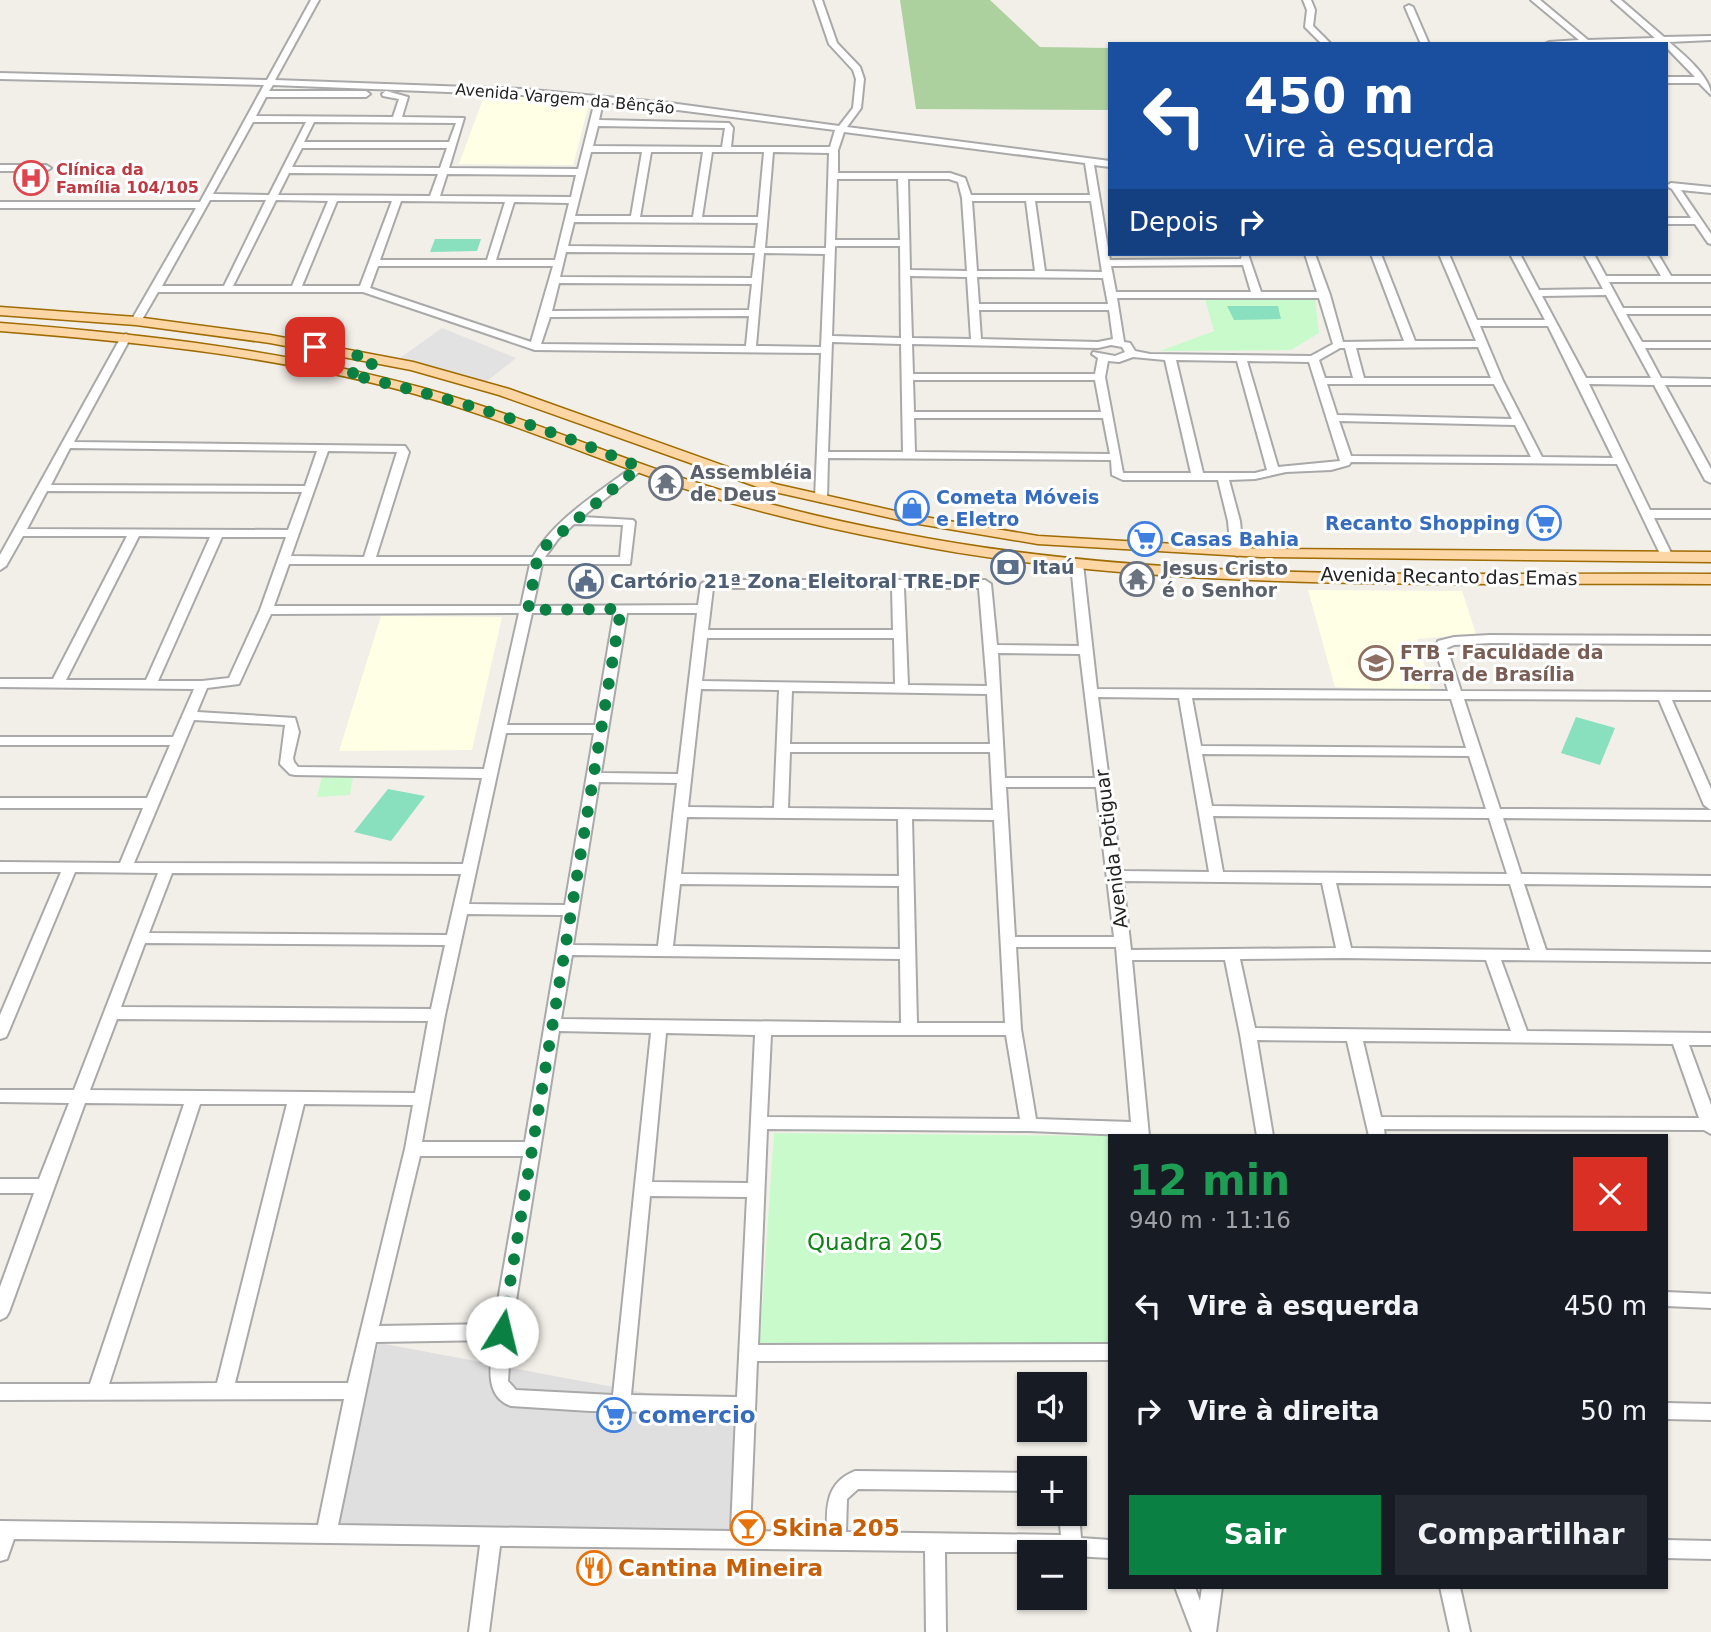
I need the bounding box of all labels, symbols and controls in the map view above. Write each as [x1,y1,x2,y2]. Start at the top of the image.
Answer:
text: 450 m [1244,68,1414,125]
icon: left [1129,70,1220,161]
street label: Avenida Vargem da Bênção [455,79,675,118]
text: Vire à esquerda [1244,127,1495,165]
hospital icon: Clínica da Família 104/105 [12,159,50,197]
place label: Clínica da Família 104/105 [56,160,199,197]
icon: right [1232,203,1270,241]
text: Depois [1129,207,1218,237]
pin [285,317,345,377]
icon: arrive [296,328,334,366]
place label: Assembléia de Deus [690,461,812,505]
temple icon: Assembléia de Deus [647,464,685,502]
place label: Cometa Móveis e Eletro [936,486,1099,530]
shop icon: Cometa Móveis e Eletro [893,489,931,527]
supermarket icon: Recanto Shopping [1525,504,1563,542]
place label: Recanto Shopping [1325,512,1520,534]
supermarket icon: Casas Bahia [1126,520,1164,558]
place label: Casas Bahia [1170,528,1299,550]
bank icon: Itaú [989,548,1027,586]
place label: Itaú [1032,556,1075,578]
place label: Jesus Cristo é o Senhor [1160,557,1288,601]
temple icon: Jesus Cristo é o Senhor [1118,560,1156,598]
public building icon: Cartório 21ª Zona Eleitoral TRE-DF [567,562,605,600]
street label: Avenida Recanto das Emas [1320,563,1578,589]
place label: Cartório 21ª Zona Eleitoral TRE-DF [610,570,981,592]
place label: FTB - Faculdade da Terra de Brasília [1400,641,1603,685]
school or university icon: FTB - Faculdade da Terra de Brasília [1357,644,1395,682]
street label: Avenida Potiguar [1090,768,1132,930]
text: 12 min [1129,1156,1290,1205]
button: close [1573,1157,1647,1231]
text: 940 m · 11:16 [1129,1207,1291,1233]
park label: Quadra 205 [807,1229,943,1255]
icon: left [1129,1287,1167,1325]
text: Vire à esquerda [1188,1291,1420,1321]
text: 450 m [1564,1291,1647,1321]
position arrow [465,1295,539,1369]
map controls [1017,1372,1087,1610]
button: sound [1017,1372,1087,1442]
icon: right [1129,1392,1167,1430]
supermarket icon: comercio [595,1396,633,1434]
text: Vire à direita [1188,1396,1380,1426]
text: 50 m [1580,1396,1647,1426]
place label: comercio [638,1402,756,1428]
button: + [1017,1456,1087,1526]
button: Sair [1129,1495,1381,1575]
button: Compartilhar [1395,1495,1647,1575]
bar icon: Skina 205 [729,1509,767,1547]
place label: Skina 205 [772,1515,900,1541]
button: − [1017,1540,1087,1610]
restaurant icon: Cantina Mineira [575,1549,613,1587]
place label: Cantina Mineira [618,1555,823,1581]

